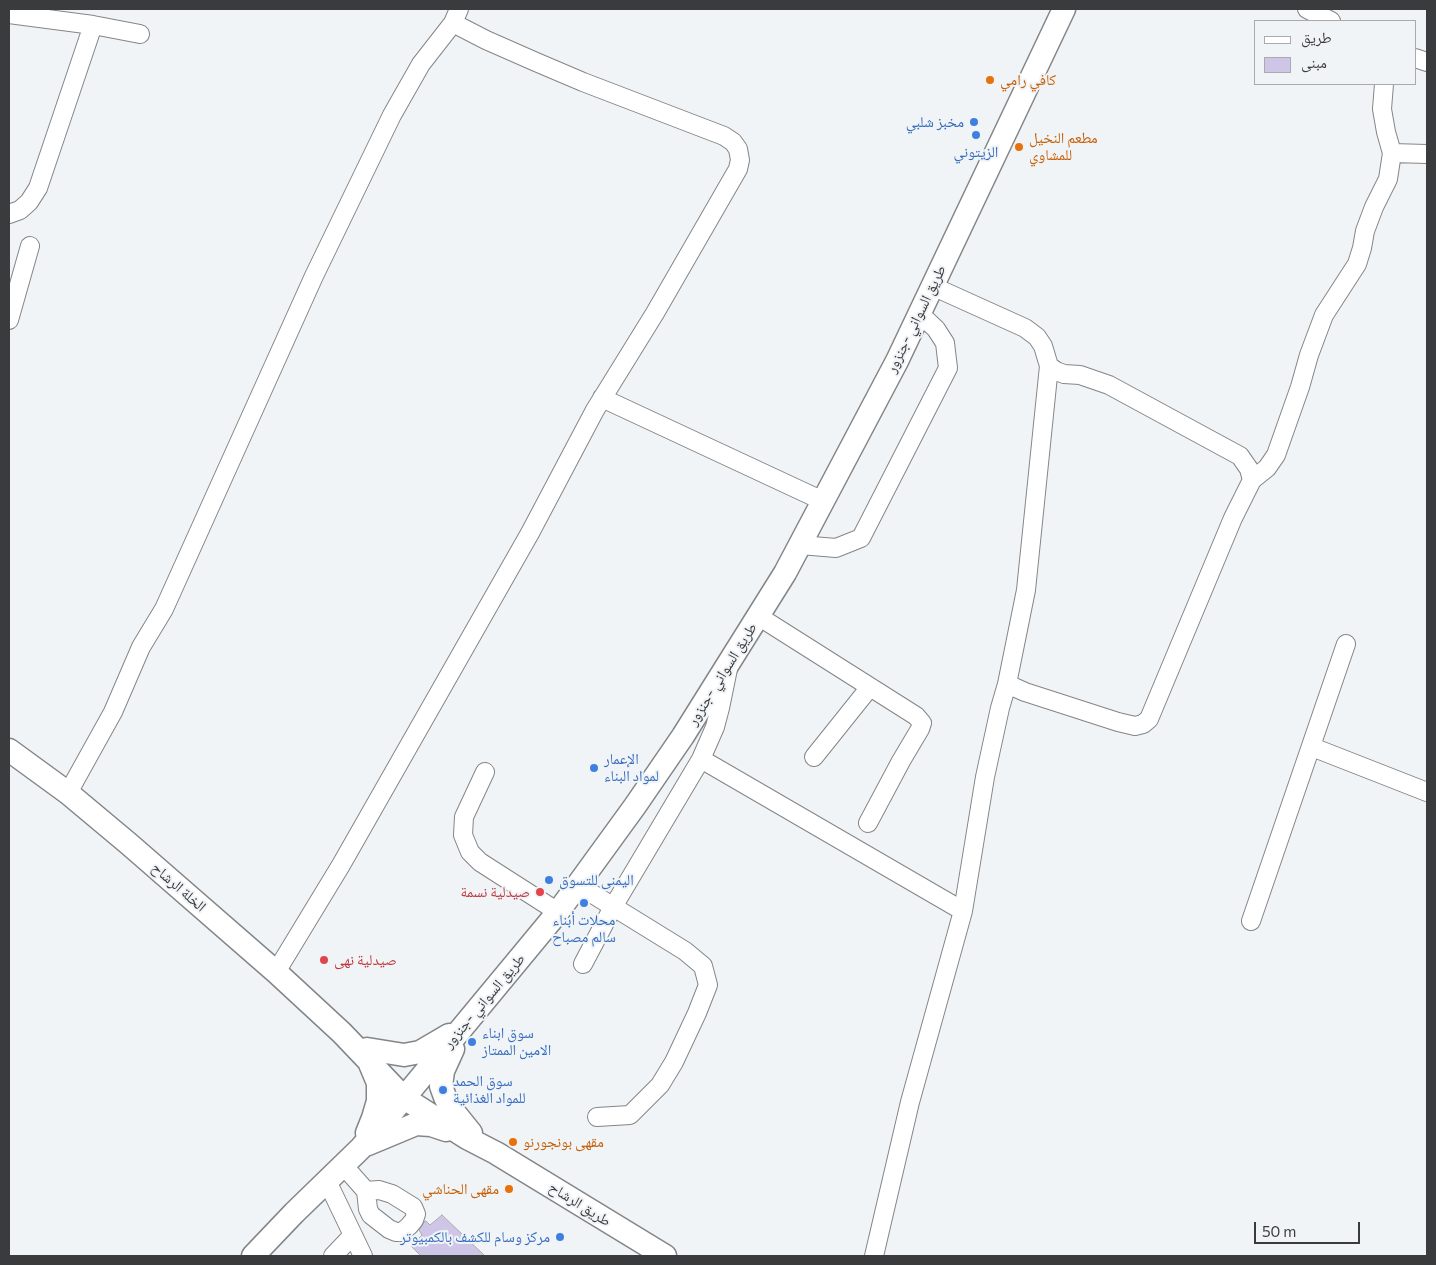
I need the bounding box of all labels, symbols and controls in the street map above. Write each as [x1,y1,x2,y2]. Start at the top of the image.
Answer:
legend [1254,20,1416,85]
text: طريق [1301,28,1332,46]
text: مبنى [1301,53,1327,71]
place label: كافي رامي [1000,71,1056,89]
marker: كافي رامي [984,74,996,86]
place label: مخبز شلبي [906,113,964,131]
marker: مخبز شلبي [968,116,980,128]
marker: الزيتوني [970,129,982,141]
place label: مطعم النخيل للمشاوي [1029,129,1098,164]
marker: مطعم النخيل للمشاوي [1013,141,1025,153]
place label: الزيتوني [954,143,998,161]
street label: طريق السواني -جنزور [882,262,950,376]
street label: طريق السواني -جنزور [683,619,761,729]
place label: الإعمار لمواد البناء [604,750,659,785]
marker: الإعمار لمواد البناء [588,762,600,774]
street label: الخلة الرشاح [148,859,210,915]
place label: اليمنى للتسوق [559,871,634,889]
marker: اليمنى للتسوق [543,874,555,886]
place label: صيدلية نسمة [460,883,530,901]
marker: صيدلية نسمة [534,886,546,898]
marker: محلات أبناء سالم مصباح [578,897,590,909]
place label: محلات أبناء سالم مصباح [552,911,616,946]
street label: طريق السواني -جنزور [439,950,529,1052]
place label: صيدلية نهى [334,951,397,969]
marker: صيدلية نهى [318,954,330,966]
place label: سوق ابناء الامين الممتاز [482,1024,551,1059]
marker: سوق ابناء الامين الممتاز [466,1036,478,1048]
place label: سوق الحمد للمواد الغذائية [453,1072,526,1107]
marker: سوق الحمد للمواد الغذائية [437,1084,449,1096]
place label: مقهى بونجورنو [523,1133,604,1151]
marker: مقهى بونجورنو [507,1136,519,1148]
street label: طريق الرشاح [546,1178,614,1230]
place label: مقهى الحناشي [422,1180,499,1198]
marker: مقهى الحناشي [503,1183,515,1195]
scale bar [1256,1212,1362,1244]
text: 50 m [1262,1222,1296,1240]
place label: مركز وسام للكشف بالكمبيوتر [400,1228,550,1246]
marker: مركز وسام للكشف بالكمبيوتر [554,1231,566,1243]

